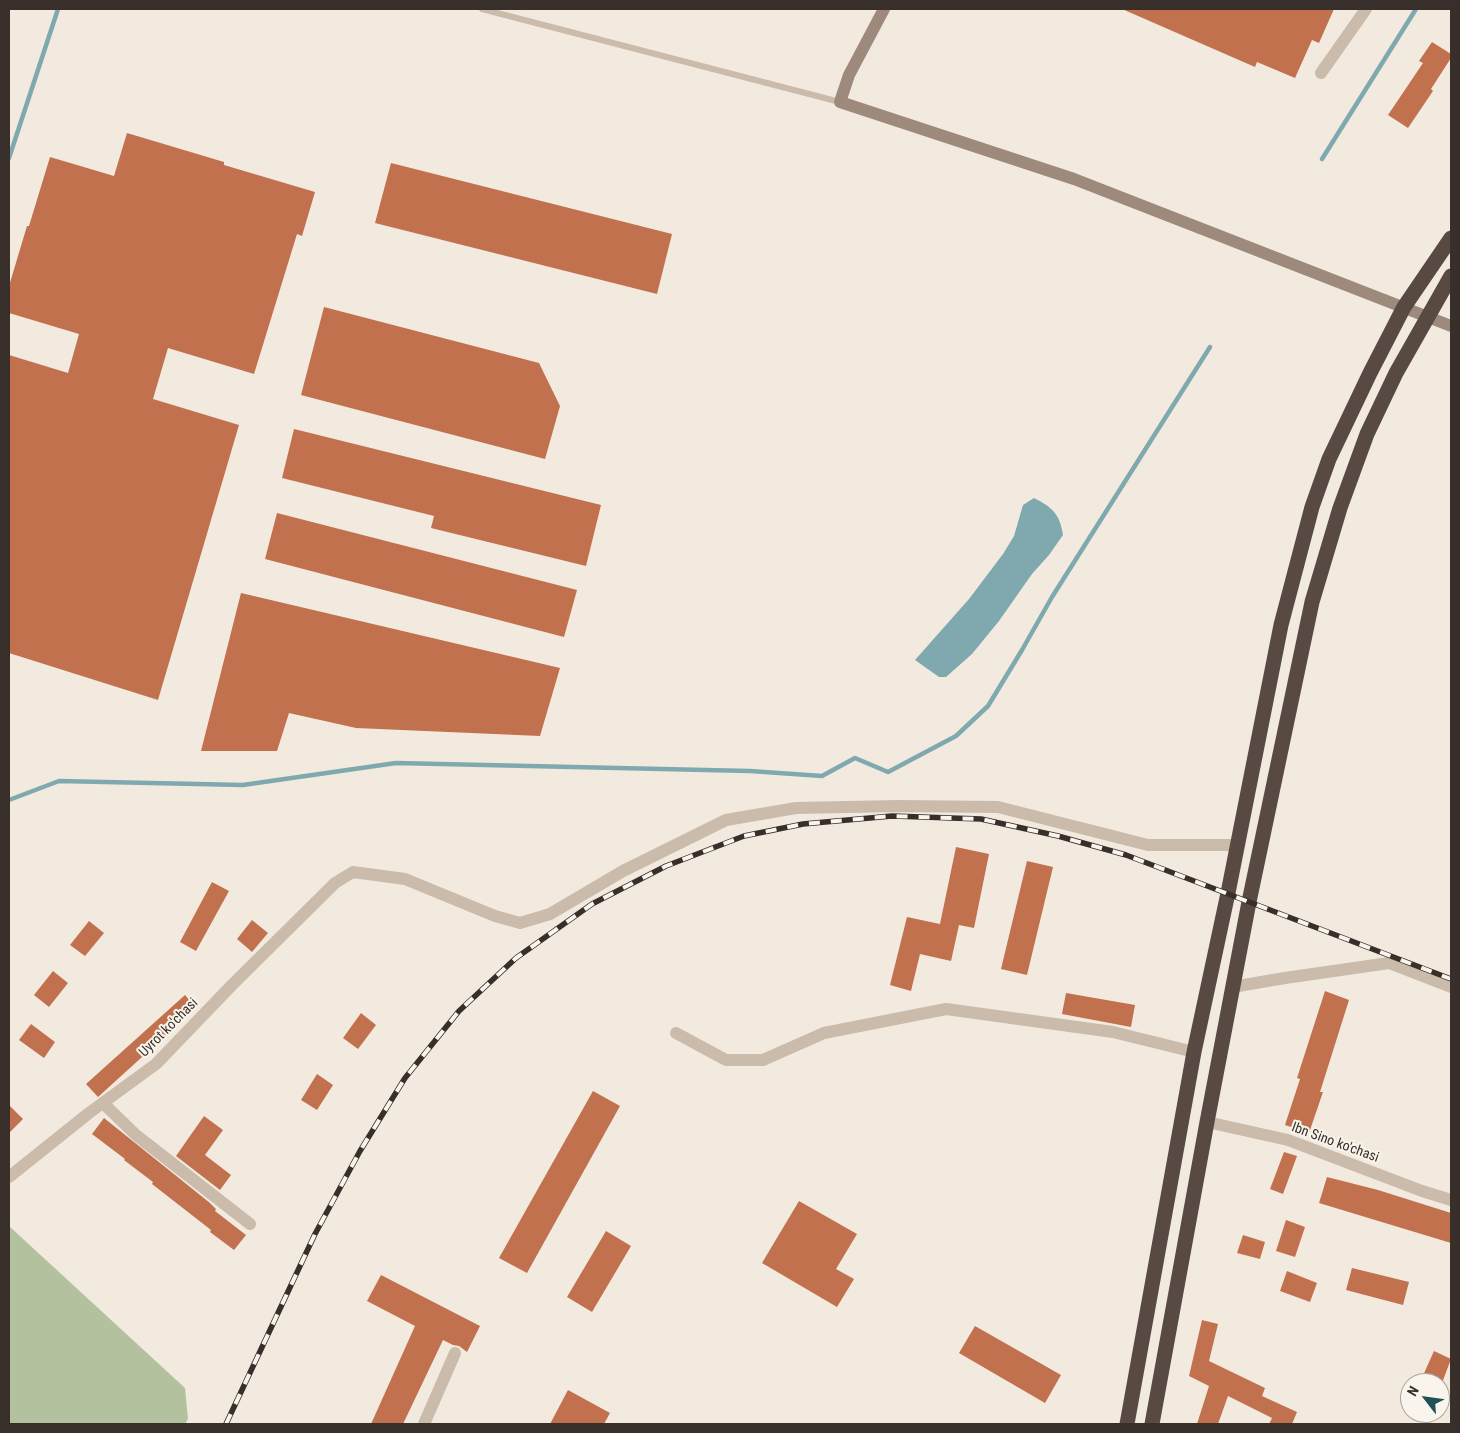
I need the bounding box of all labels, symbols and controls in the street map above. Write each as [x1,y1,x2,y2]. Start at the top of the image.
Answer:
street label: Uyrot ko'chasi [136,995,202,1061]
street label: Ibn Sino ko'chasi [1289,1119,1381,1167]
north arrow [1400,1373,1450,1423]
text: N [1404,1383,1422,1399]

